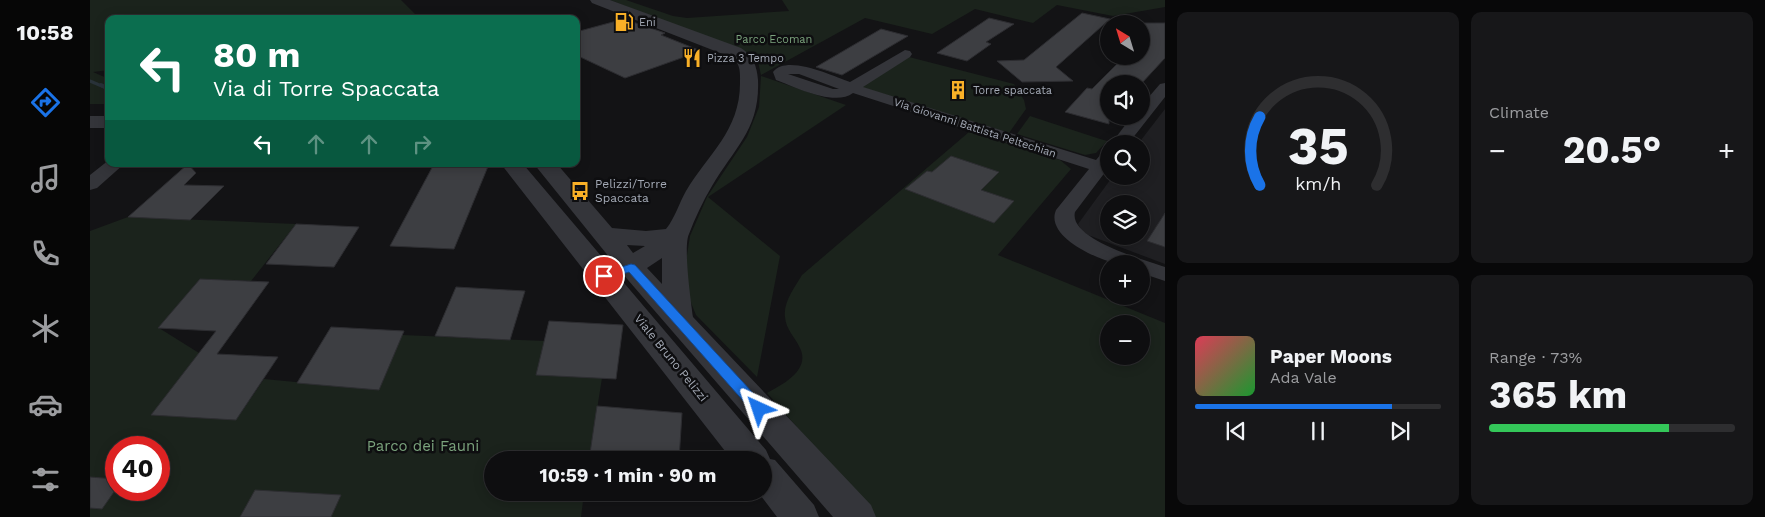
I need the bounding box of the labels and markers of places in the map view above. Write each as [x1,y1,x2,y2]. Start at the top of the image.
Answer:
fuel station icon: Eni [613,11,635,33]
place label: Eni [639,16,656,29]
restaurant icon: Pizza 3 Tempo [681,47,703,69]
place label: Pizza 3 Tempo [707,52,784,65]
building icon: Torre spaccata [947,79,969,101]
place label: Torre spaccata [973,84,1052,97]
place label: Pelizzi/Torre Spaccata [595,177,667,205]
bus stop icon: Pelizzi/Torre Spaccata [569,180,591,202]
pin [583,255,625,297]

